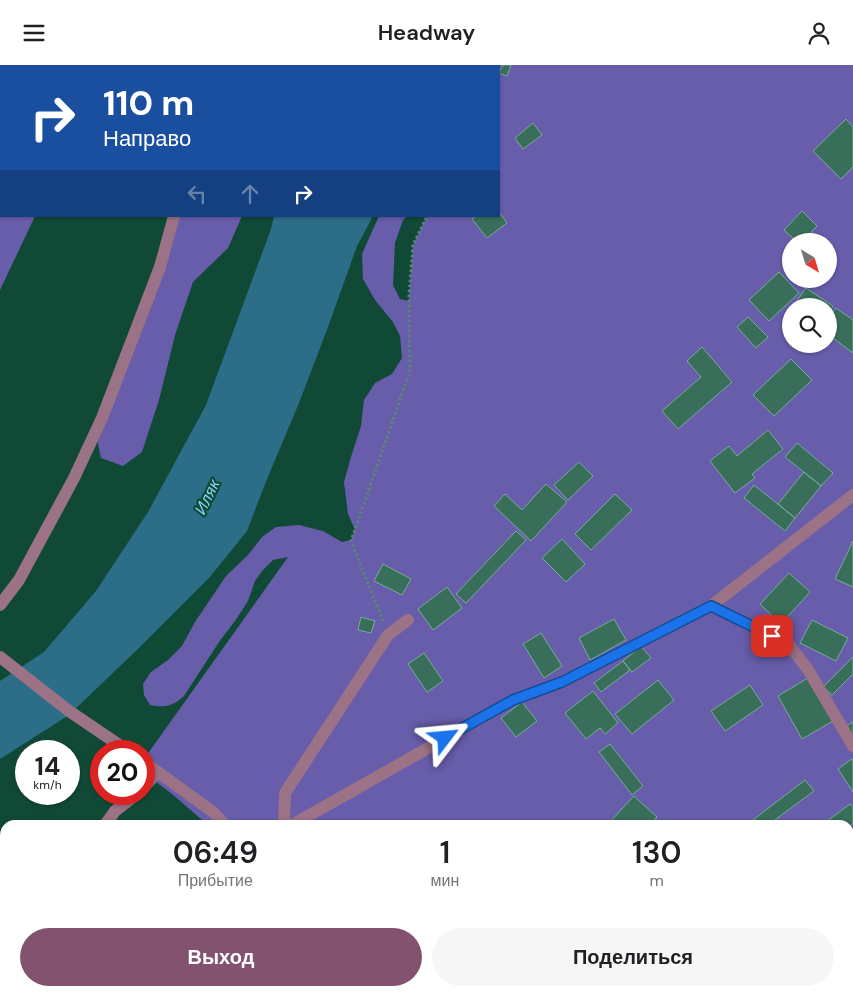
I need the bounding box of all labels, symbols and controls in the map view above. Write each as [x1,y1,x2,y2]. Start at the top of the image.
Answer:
text: Headway [378,18,475,47]
icon: menu [20,19,48,47]
icon: person [805,19,833,47]
text: 110 m [103,80,194,126]
icon: right [20,85,85,150]
text: Направо [103,124,191,153]
icon: left [183,180,211,208]
icon: ahead [236,180,264,208]
icon: right [289,180,317,208]
north arrow [782,233,838,287]
map controls [782,233,837,353]
button: search [782,298,837,353]
water label: Иляк [190,475,225,518]
pin [751,615,793,657]
icon: arrive [758,622,786,650]
position arrow [418,711,470,763]
speed limit sign: 20 [90,740,155,805]
text: 14 [35,750,60,783]
text: km/h [33,777,62,793]
text: 06:49 [173,833,258,872]
text: 1 [440,833,450,872]
text: 130 [632,833,681,872]
text: Прибытие [178,870,253,891]
text: мин [431,870,459,891]
text: m [650,870,664,891]
button: Выход [20,928,422,986]
button: Поделиться [432,928,834,986]

